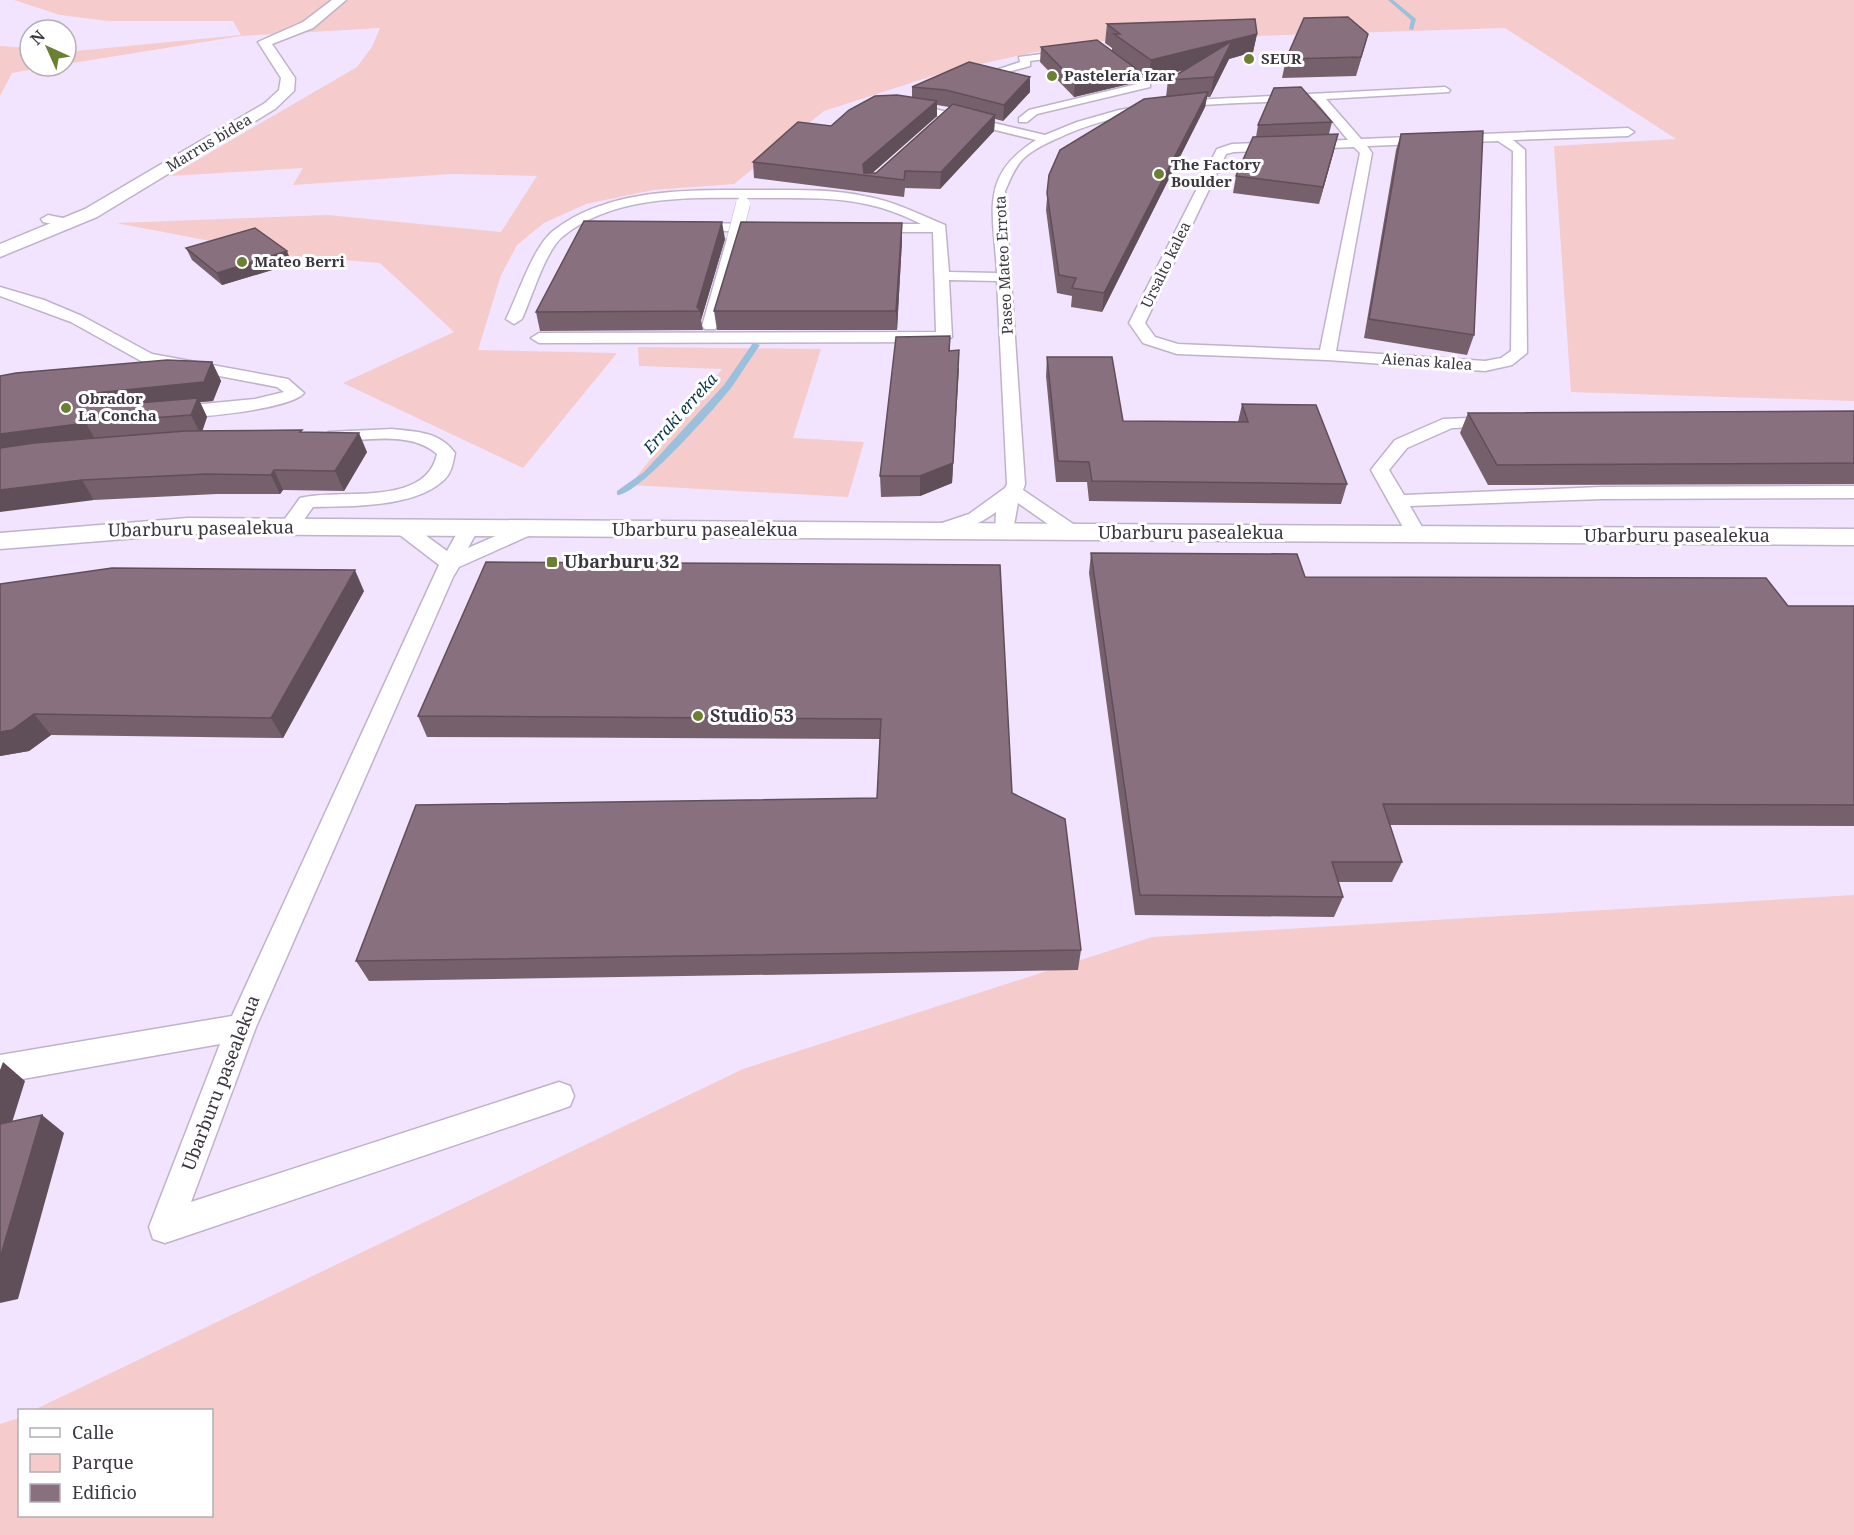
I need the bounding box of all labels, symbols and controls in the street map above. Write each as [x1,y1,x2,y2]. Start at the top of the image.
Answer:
north arrow [18,18,78,78]
text: N [25,25,50,50]
place label: SEUR [1261,48,1302,68]
marker: SEUR [1242,52,1256,66]
place label: Pastelería Izar [1064,65,1175,85]
marker: Pastelería Izar [1045,69,1059,83]
street label: Marrus bidea [162,109,255,176]
place label: The Factory Boulder [1171,154,1261,191]
marker: The Factory Boulder [1152,167,1166,181]
street label: Paseo Mateo Errota [989,195,1017,335]
street label: Ursalto kalea [1136,218,1195,311]
place label: Mateo Berri [254,251,345,271]
marker: Mateo Berri [235,255,249,269]
street label: Aienas kalea [1381,348,1473,374]
water label: Erraki erreka [637,368,722,459]
place label: Obrador La Concha [78,388,157,425]
marker: Obrador La Concha [59,401,73,415]
street label: Ubarburu pasealekua [108,514,294,542]
street label: Ubarburu pasealekua [612,517,798,541]
street label: Ubarburu pasealekua [1098,520,1284,544]
street label: Ubarburu pasealekua [1584,523,1770,547]
place label: Ubarburu 32 [564,549,679,573]
marker: Ubarburu 32 [545,555,559,569]
place label: Studio 53 [710,703,794,727]
marker: Studio 53 [691,709,705,723]
street label: Ubarburu pasealekua [176,992,265,1174]
legend [18,1409,213,1517]
text: Calle [72,1420,114,1444]
text: Parque [72,1450,134,1474]
text: Edificio [72,1480,137,1504]

